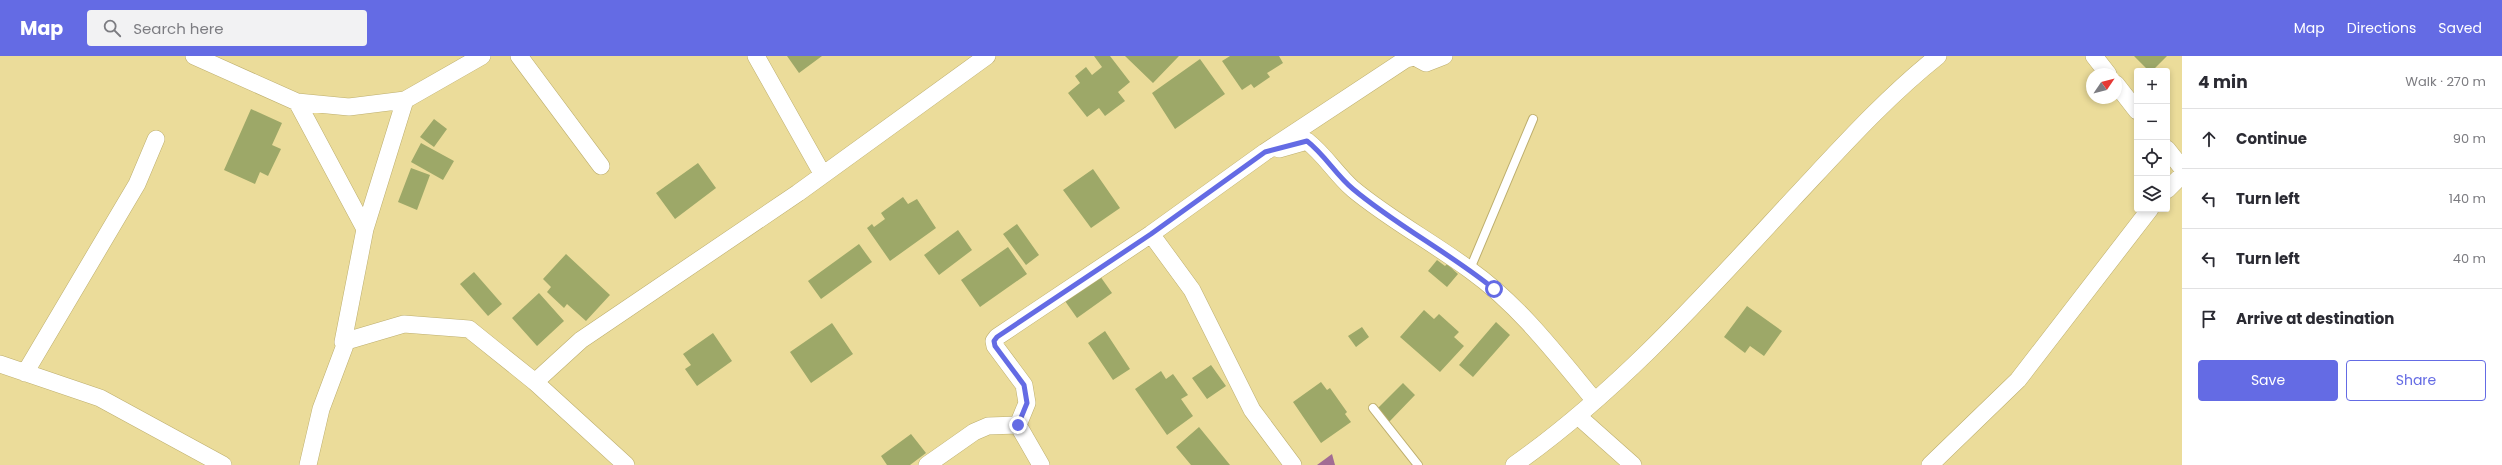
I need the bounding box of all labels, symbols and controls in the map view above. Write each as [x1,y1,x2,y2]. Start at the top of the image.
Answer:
search box [87,10,367,46]
text: Map [20,15,63,42]
icon: search [101,17,123,39]
text: Search here [133,18,224,39]
text: Map [2294,18,2325,38]
text: Directions [2347,18,2416,38]
text: Saved [2438,18,2482,38]
north arrow [2086,68,2122,104]
map controls [2134,68,2170,212]
button: + [2134,68,2170,104]
text: 4 min [2198,70,2248,94]
text: Walk · 270 m [2405,72,2486,91]
button: − [2134,104,2170,140]
icon: ahead [2198,128,2220,150]
text: Continue [2236,128,2307,149]
text: 90 m [2453,129,2486,148]
button: locate [2134,140,2170,176]
button: layers [2134,176,2170,212]
icon: left [2198,188,2220,210]
text: Turn left [2236,188,2300,209]
text: 140 m [2449,189,2486,208]
icon: left [2198,248,2220,270]
text: Turn left [2236,248,2300,269]
text: 40 m [2453,249,2486,268]
route start [1485,280,1503,298]
icon: arrive [2198,308,2220,330]
text: Arrive at destination [2236,308,2394,329]
button: Save [2198,360,2338,401]
button: Share [2346,360,2486,401]
route end [1009,416,1027,434]

